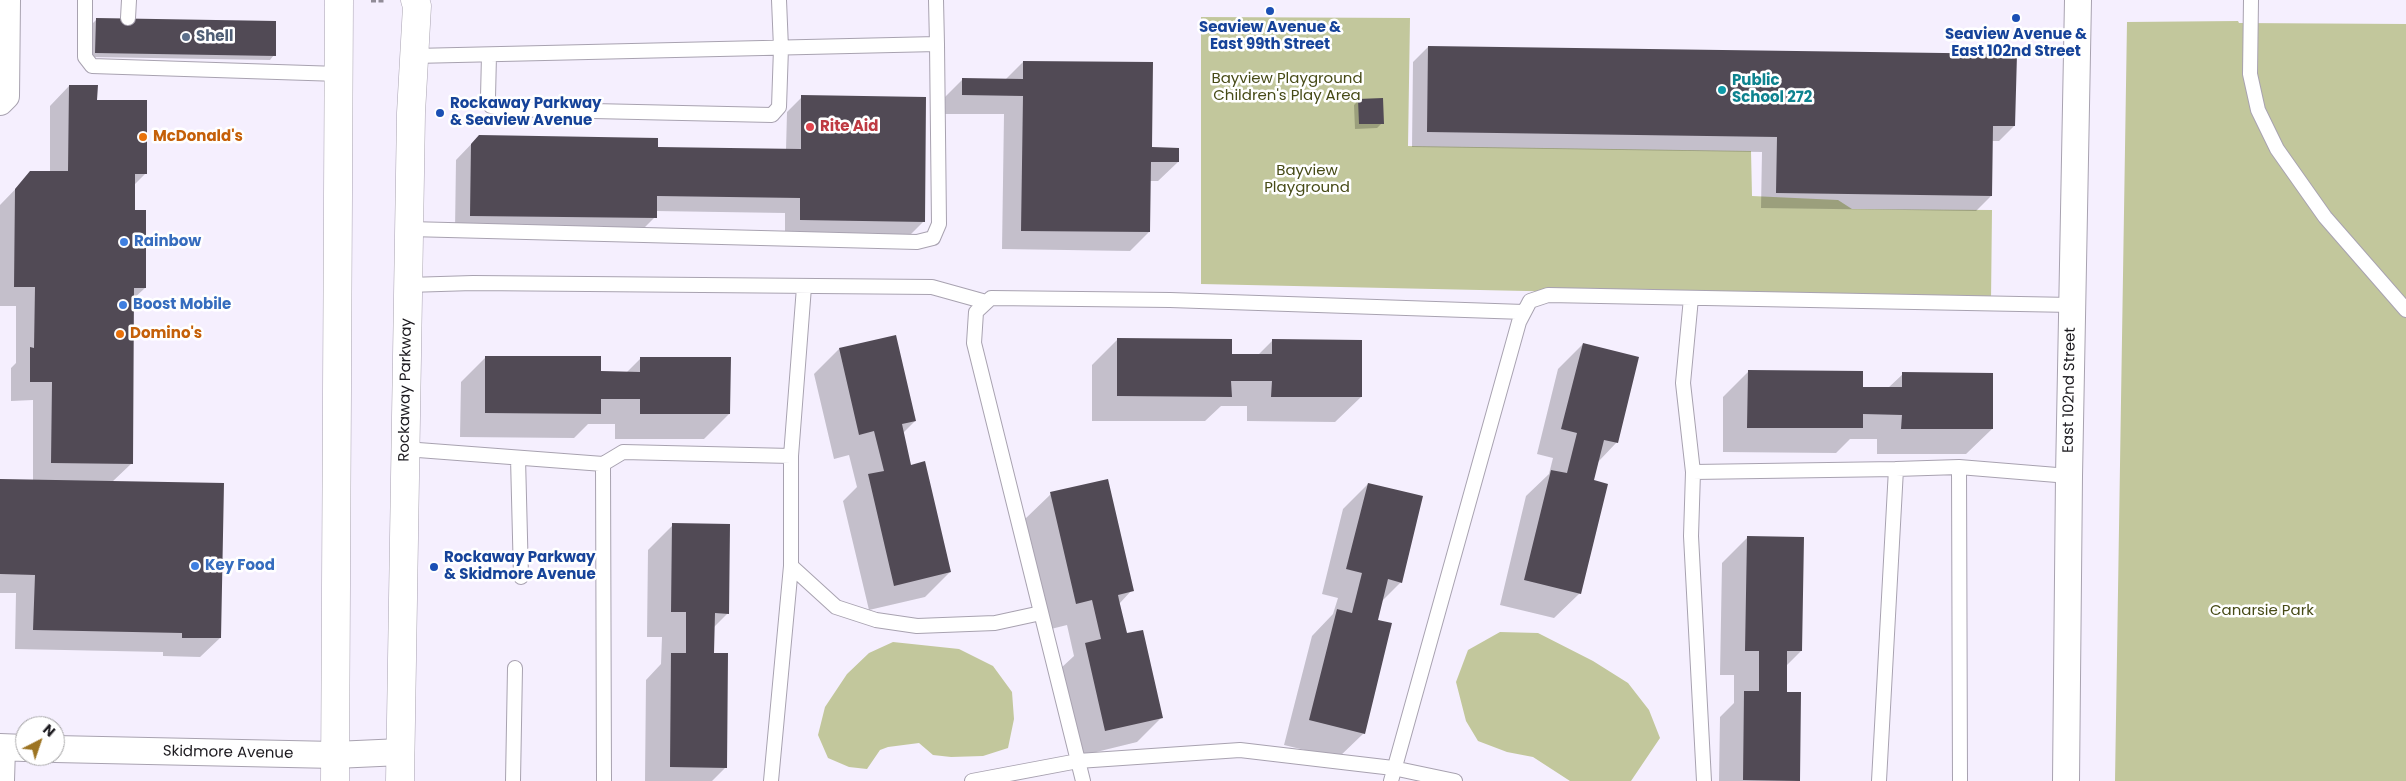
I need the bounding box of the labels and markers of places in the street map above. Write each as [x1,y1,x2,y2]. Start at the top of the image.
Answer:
marker: Seaview Avenue & East 99th Street [1264,5,1276,17]
marker: Seaview Avenue & East 102nd Street [2010,12,2022,24]
place label: Seaview Avenue & East 99th Street [1199,19,1341,54]
place label: Seaview Avenue & East 102nd Street [1945,26,2087,61]
place label: Shell [196,28,233,46]
marker: Shell [180,31,192,43]
place label: Public School 272 [1732,72,1812,107]
marker: Public School 272 [1716,84,1728,96]
place label: Rockaway Parkway & Seaview Avenue [450,95,602,130]
marker: Rockaway Parkway & Seaview Avenue [434,107,446,119]
place label: Rite Aid [820,118,878,136]
marker: Rite Aid [804,121,816,133]
place label: McDonald's [153,128,243,146]
marker: McDonald's [137,131,149,143]
place label: Rainbow [134,233,201,251]
marker: Rainbow [118,236,130,248]
place label: Boost Mobile [133,296,231,314]
marker: Boost Mobile [117,299,129,311]
place label: Domino's [130,325,202,343]
marker: Domino's [114,328,126,340]
place label: Rockaway Parkway & Skidmore Avenue [444,549,596,584]
place label: Key Food [205,557,275,575]
marker: Key Food [189,560,201,572]
marker: Rockaway Parkway & Skidmore Avenue [428,561,440,573]

